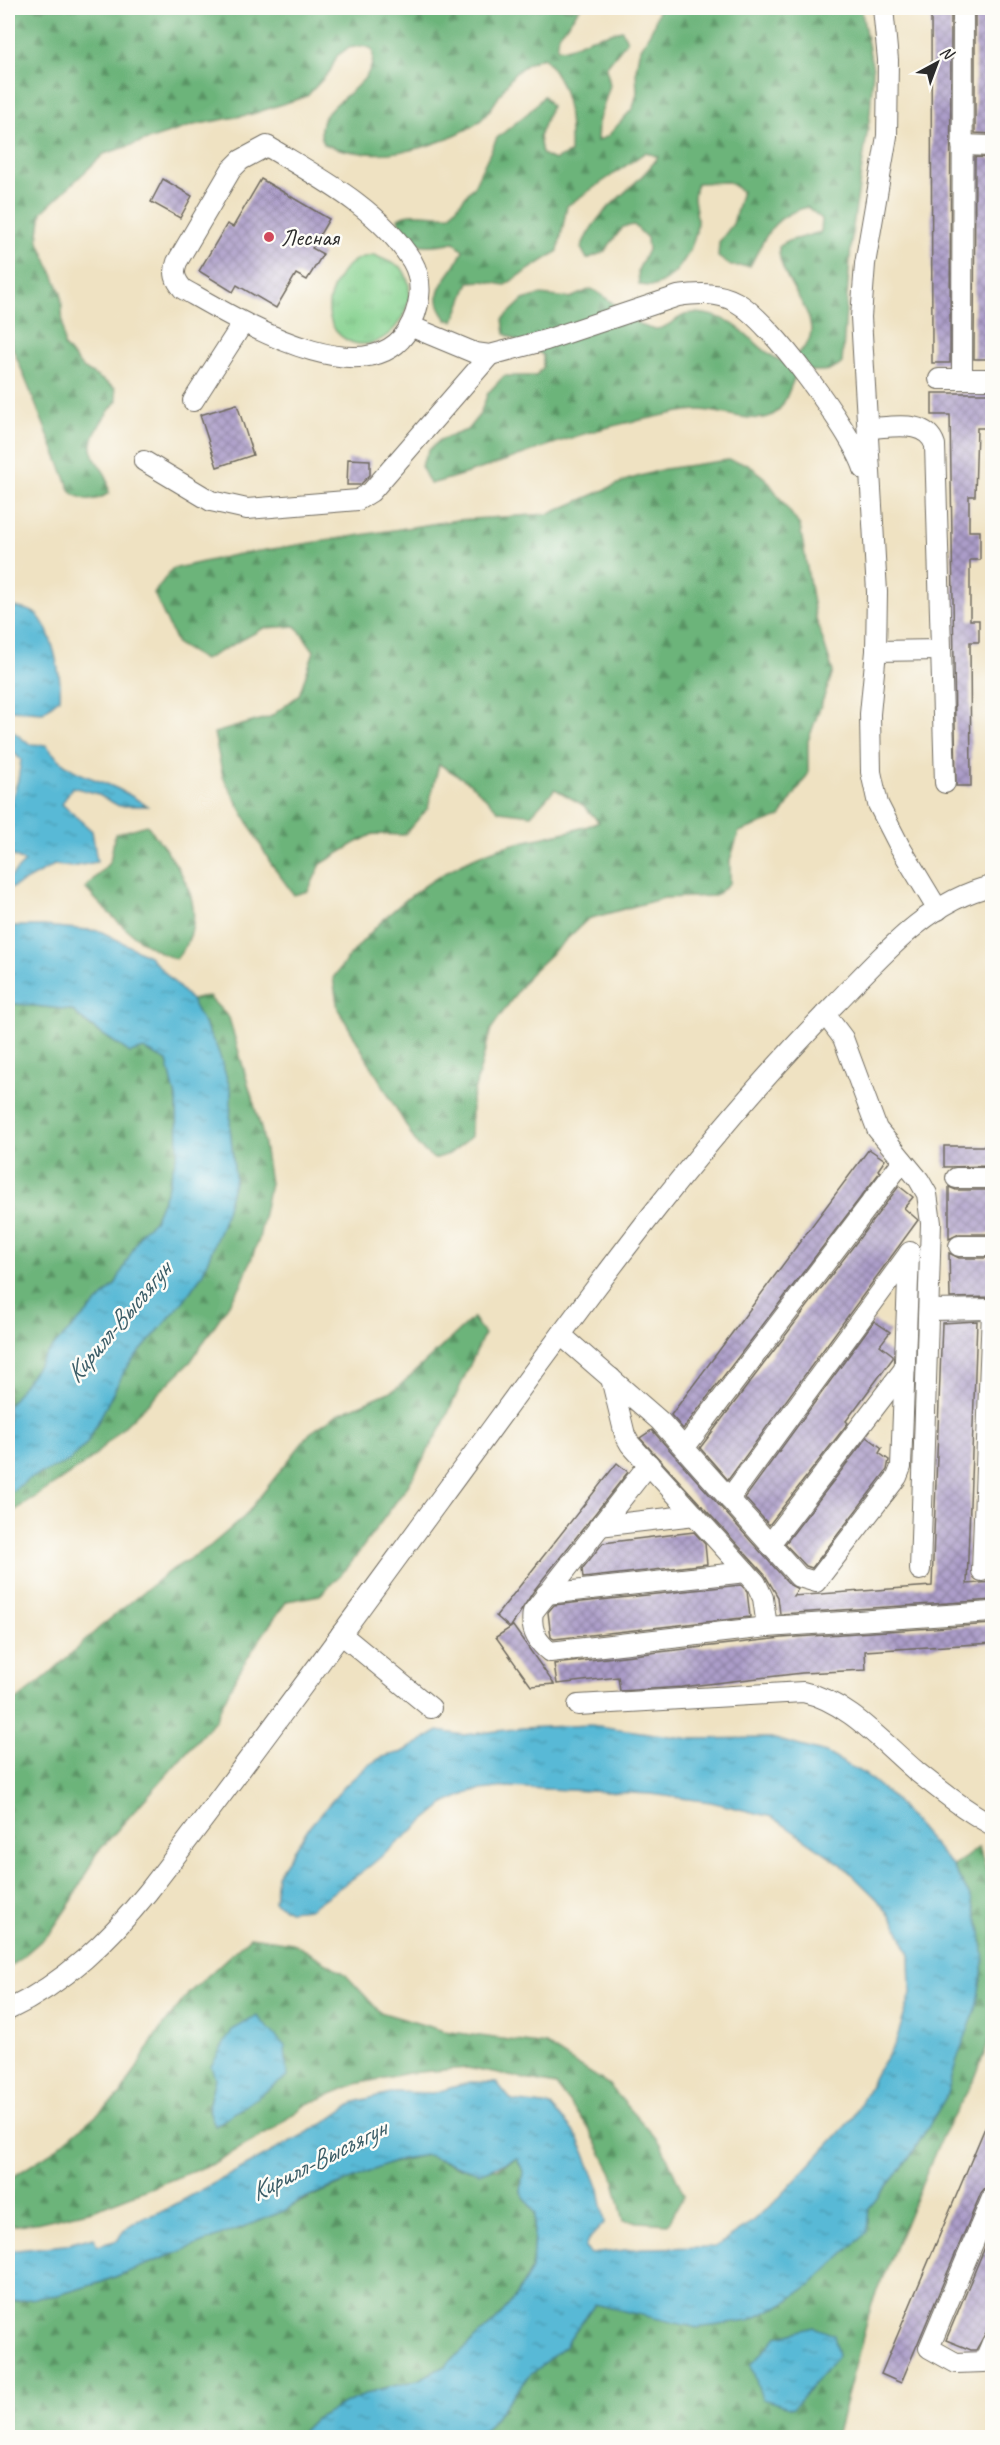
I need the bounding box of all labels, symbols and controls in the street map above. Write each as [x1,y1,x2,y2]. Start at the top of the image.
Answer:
north arrow [907,33,967,93]
text: N [936,42,959,65]
place label: Лесная [281,222,341,252]
marker: Лесная [262,230,276,244]
water label: Кирилл-Высъягун [58,1251,181,1389]
water label: Кирилл-Высъягун [245,2110,396,2208]

